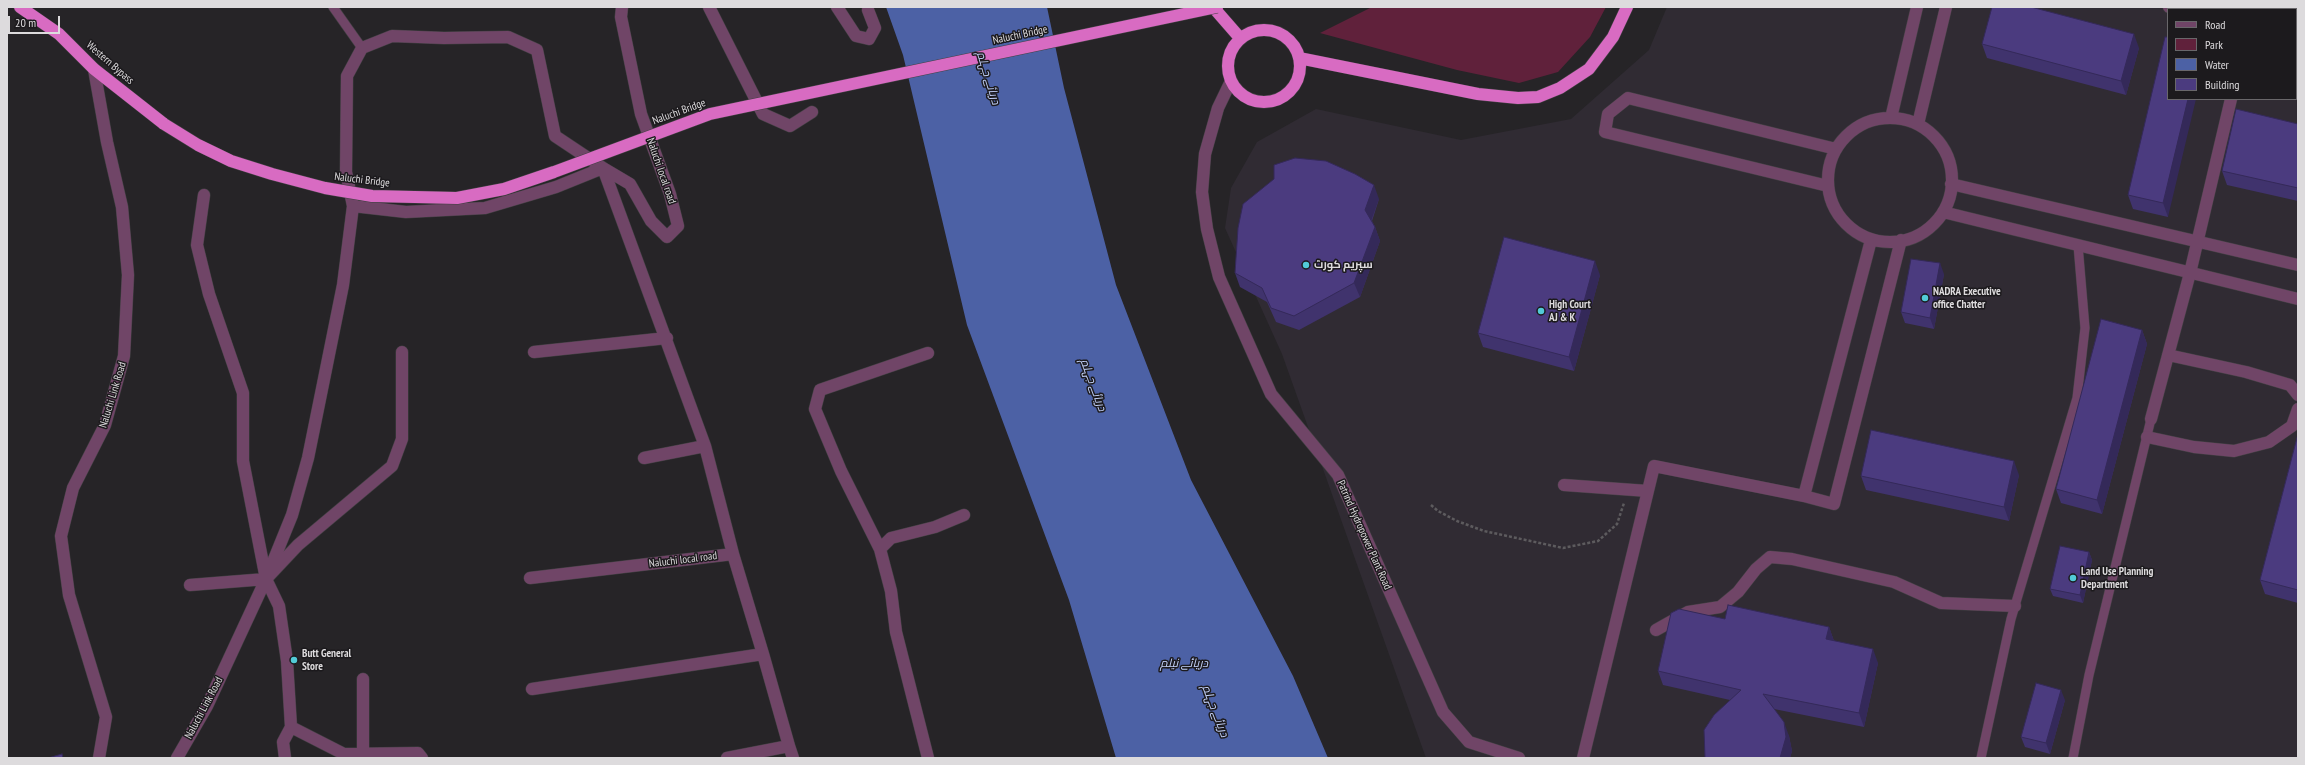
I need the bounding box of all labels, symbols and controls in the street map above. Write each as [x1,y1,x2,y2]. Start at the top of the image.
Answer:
scale bar [10,8,62,34]
legend [2167,8,2297,100]
text: 20 m [15,15,36,30]
text: Road [2205,17,2225,32]
street label: Naluchi Bridge [991,23,1049,47]
text: Park [2205,37,2223,52]
street label: Western Bypass [83,39,137,87]
water label: دریائے جہلم [973,50,1003,106]
text: Water [2205,57,2229,72]
text: Building [2205,77,2240,92]
street label: Naluchi Bridge [651,96,707,128]
street label: Naluchi local road [644,136,678,206]
street label: Naluchi Bridge [334,170,390,190]
place label: سپریم کورٹ [1314,258,1373,272]
marker: سپریم کورٹ [1301,260,1311,270]
place label: NADRA Executive office Chatter [1933,285,2001,311]
marker: NADRA Executive office Chatter [1920,293,1930,303]
place label: High Court AJ & K [1549,298,1591,324]
marker: High Court AJ & K [1536,306,1546,316]
water label: دریائے جہلم [1077,357,1109,413]
street label: Naluchi Link Road [97,360,129,430]
street label: Patrind Hydropower Plant Road [1334,478,1394,592]
street label: Naluchi local road [648,549,718,571]
place label: Land Use Planning Department [2081,565,2153,591]
marker: Land Use Planning Department [2068,573,2078,583]
place label: Butt General Store [302,647,351,673]
marker: Butt General Store [289,655,299,665]
water label: دریائے نیلم [1160,657,1208,671]
street label: Naluchi Link Road [182,675,226,741]
water label: دریائے جہلم [1198,683,1232,739]

